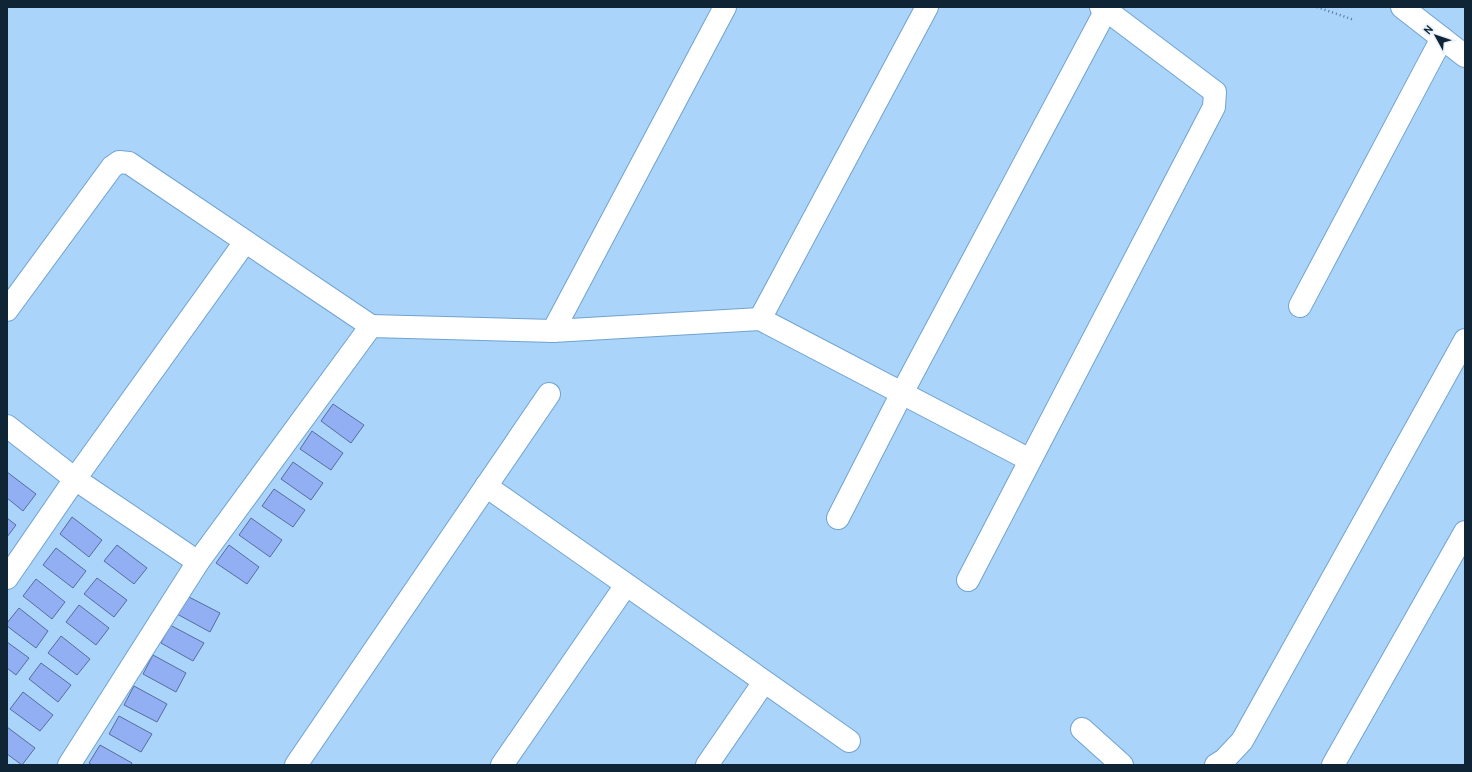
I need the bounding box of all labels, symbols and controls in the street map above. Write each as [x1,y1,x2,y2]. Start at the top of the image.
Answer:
north arrow [1416,16,1456,56]
text: N [1421,23,1437,38]

